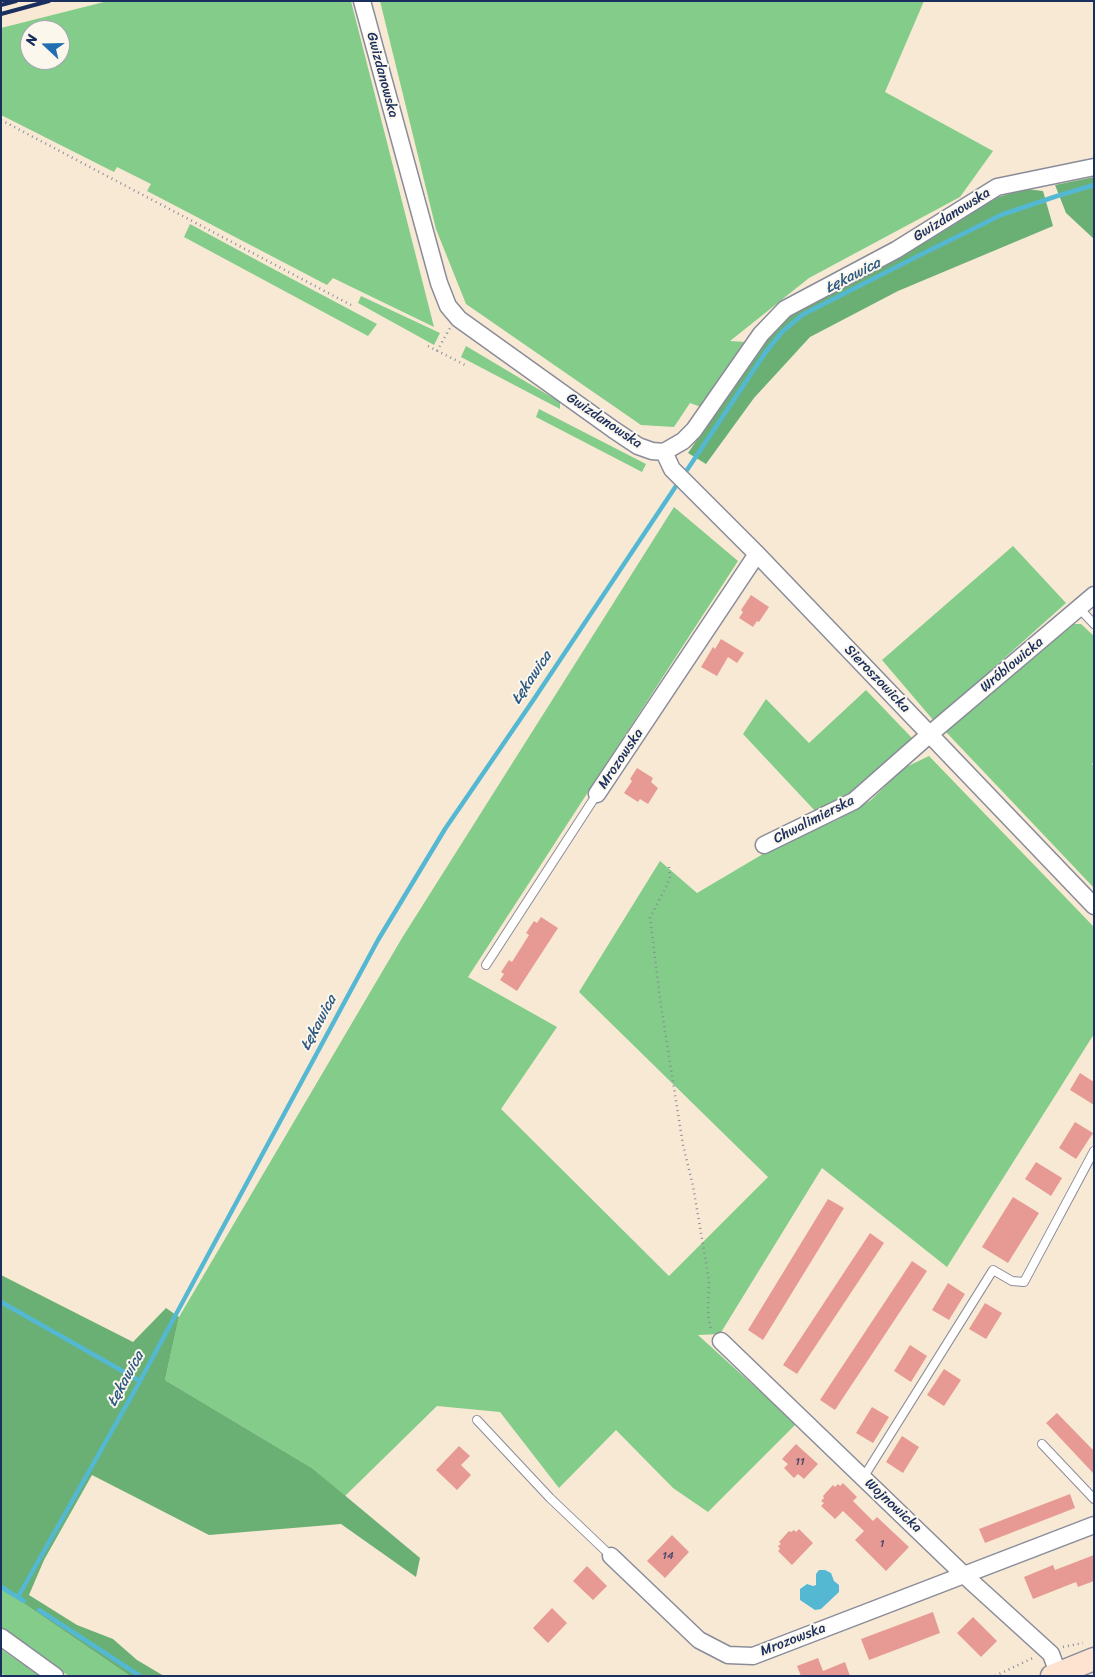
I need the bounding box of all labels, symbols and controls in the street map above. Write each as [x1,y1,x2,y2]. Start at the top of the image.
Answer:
north arrow [20,20,70,70]
street label: Gwizdanowska [363,30,401,120]
text: N [18,31,45,49]
street label: Gwizdanowska [910,185,994,245]
water label: Łękawica [822,254,884,298]
street label: Gwizdanowska [563,390,645,452]
street label: Wróblowicka [977,634,1047,696]
street label: Sieroszowicka [840,642,914,716]
water label: Łękawica [508,648,556,708]
street label: Mrozowska [595,726,647,792]
street label: Chwalimierska [771,792,857,848]
water label: Łękawica [297,992,341,1054]
water label: Łękawica [104,1349,148,1409]
house number: 11 [795,1455,805,1469]
street label: Wojnowicka [861,1475,925,1537]
house number: 1 [880,1537,884,1551]
house number: 14 [662,1549,674,1563]
street label: Mrozowska [758,1620,828,1660]

